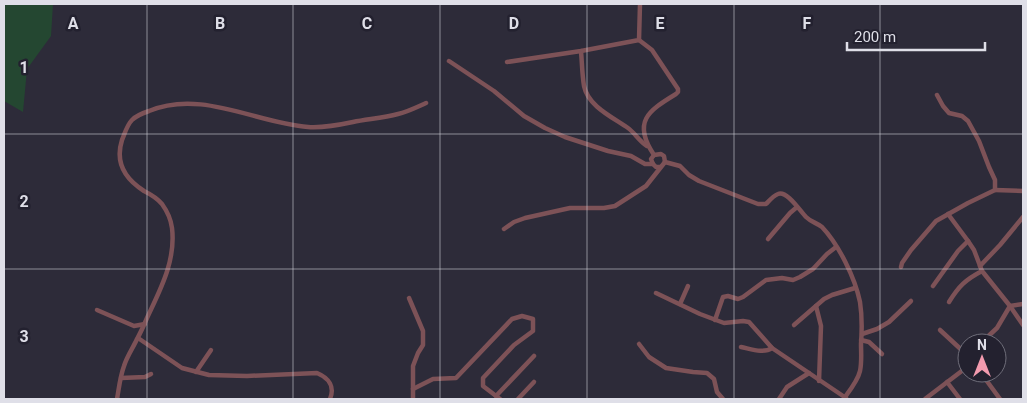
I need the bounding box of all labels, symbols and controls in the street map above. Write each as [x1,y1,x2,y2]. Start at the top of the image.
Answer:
text: A [68,14,79,33]
text: B [215,14,225,33]
text: C [362,14,372,33]
text: D [509,14,519,33]
text: E [656,14,665,33]
text: F [803,14,812,33]
scale bar [847,20,984,52]
text: 200 m [854,28,896,46]
text: 1 [19,58,29,77]
text: 2 [19,192,29,211]
text: 3 [19,327,29,346]
north arrow [957,333,1007,383]
text: N [977,337,987,353]

